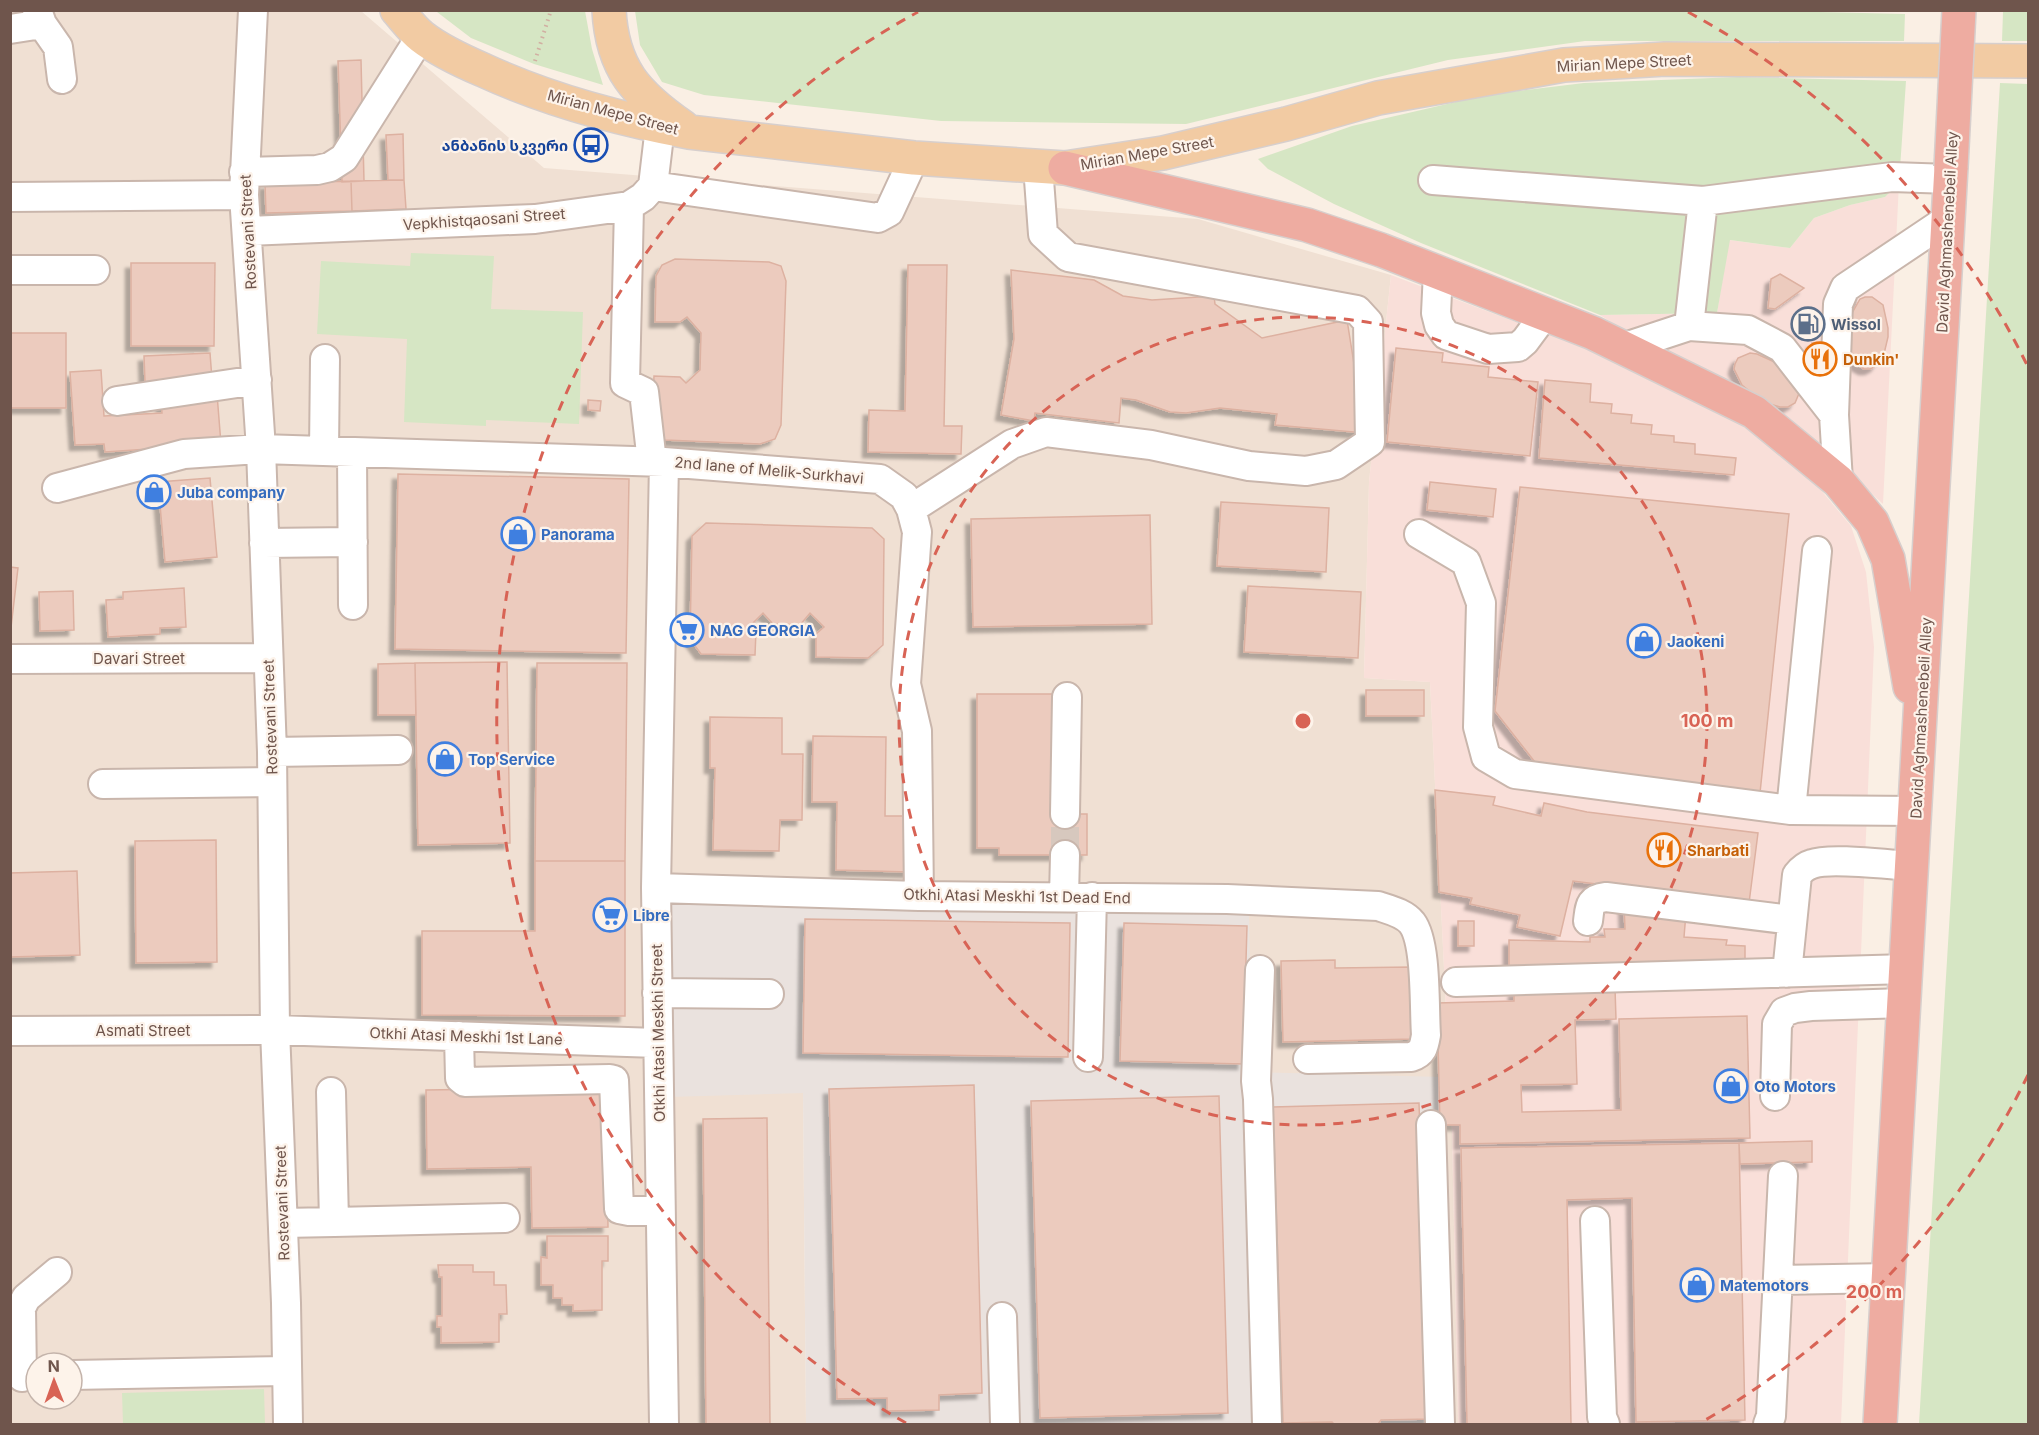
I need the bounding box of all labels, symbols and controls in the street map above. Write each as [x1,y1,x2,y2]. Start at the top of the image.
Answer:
street label: Mirian Mepe Street [1556,50,1692,76]
street label: Mirian Mepe Street [545,85,681,139]
bus stop icon: ანბანის სკვერი [573,127,609,163]
street label: David Aghmashenebeli Alley [1932,130,1962,333]
street label: Mirian Mepe Street [1079,132,1215,174]
place label: ანბანის სკვერი [442,136,568,155]
street label: Rostevani Street [235,174,261,290]
street label: Vepkhistqaosani Street [402,204,566,234]
fuel station icon: Wissol [1790,306,1826,342]
place label: Wissol [1831,315,1881,334]
restaurant icon: Dunkin' [1802,341,1838,377]
place label: Dunkin' [1843,350,1899,369]
street label: 2nd lane of Melik-Surkhavi [674,452,864,488]
shop icon: Juba company [136,474,172,510]
place label: Juba company [177,483,285,502]
shop icon: Panorama [500,516,536,552]
place label: Panorama [541,525,615,544]
supermarket icon: NAG GEORGIA [669,612,705,648]
street label: David Aghmashenebeli Alley [1906,616,1936,819]
place label: NAG GEORGIA [710,621,815,640]
shop icon: Jaokeni [1626,623,1662,659]
place label: Jaokeni [1667,632,1724,651]
street label: Davari Street [93,649,185,668]
street label: Rostevani Street [258,659,282,775]
text: 100 m [1681,710,1733,731]
centre of rings [1293,711,1313,731]
shop icon: Top Service [427,741,463,777]
place label: Top Service [468,750,555,769]
restaurant icon: Sharbati [1646,832,1682,868]
place label: Sharbati [1687,841,1749,860]
street label: Otkhi Atasi Meskhi 1st Dead End [903,885,1131,907]
supermarket icon: Libre [592,897,628,933]
place label: Libre [633,906,670,925]
street label: Otkhi Atasi Meskhi Street [647,944,669,1122]
street label: Asmati Street [96,1021,191,1040]
street label: Otkhi Atasi Meskhi 1st Lane [369,1023,563,1049]
shop icon: Oto Motors [1713,1068,1749,1104]
place label: Oto Motors [1754,1077,1836,1096]
street label: Rostevani Street [270,1145,294,1261]
shop icon: Matemotors [1679,1267,1715,1303]
place label: Matemotors [1720,1276,1809,1295]
text: 200 m [1846,1281,1902,1302]
north arrow [24,1351,84,1411]
text: N [47,1356,60,1376]

